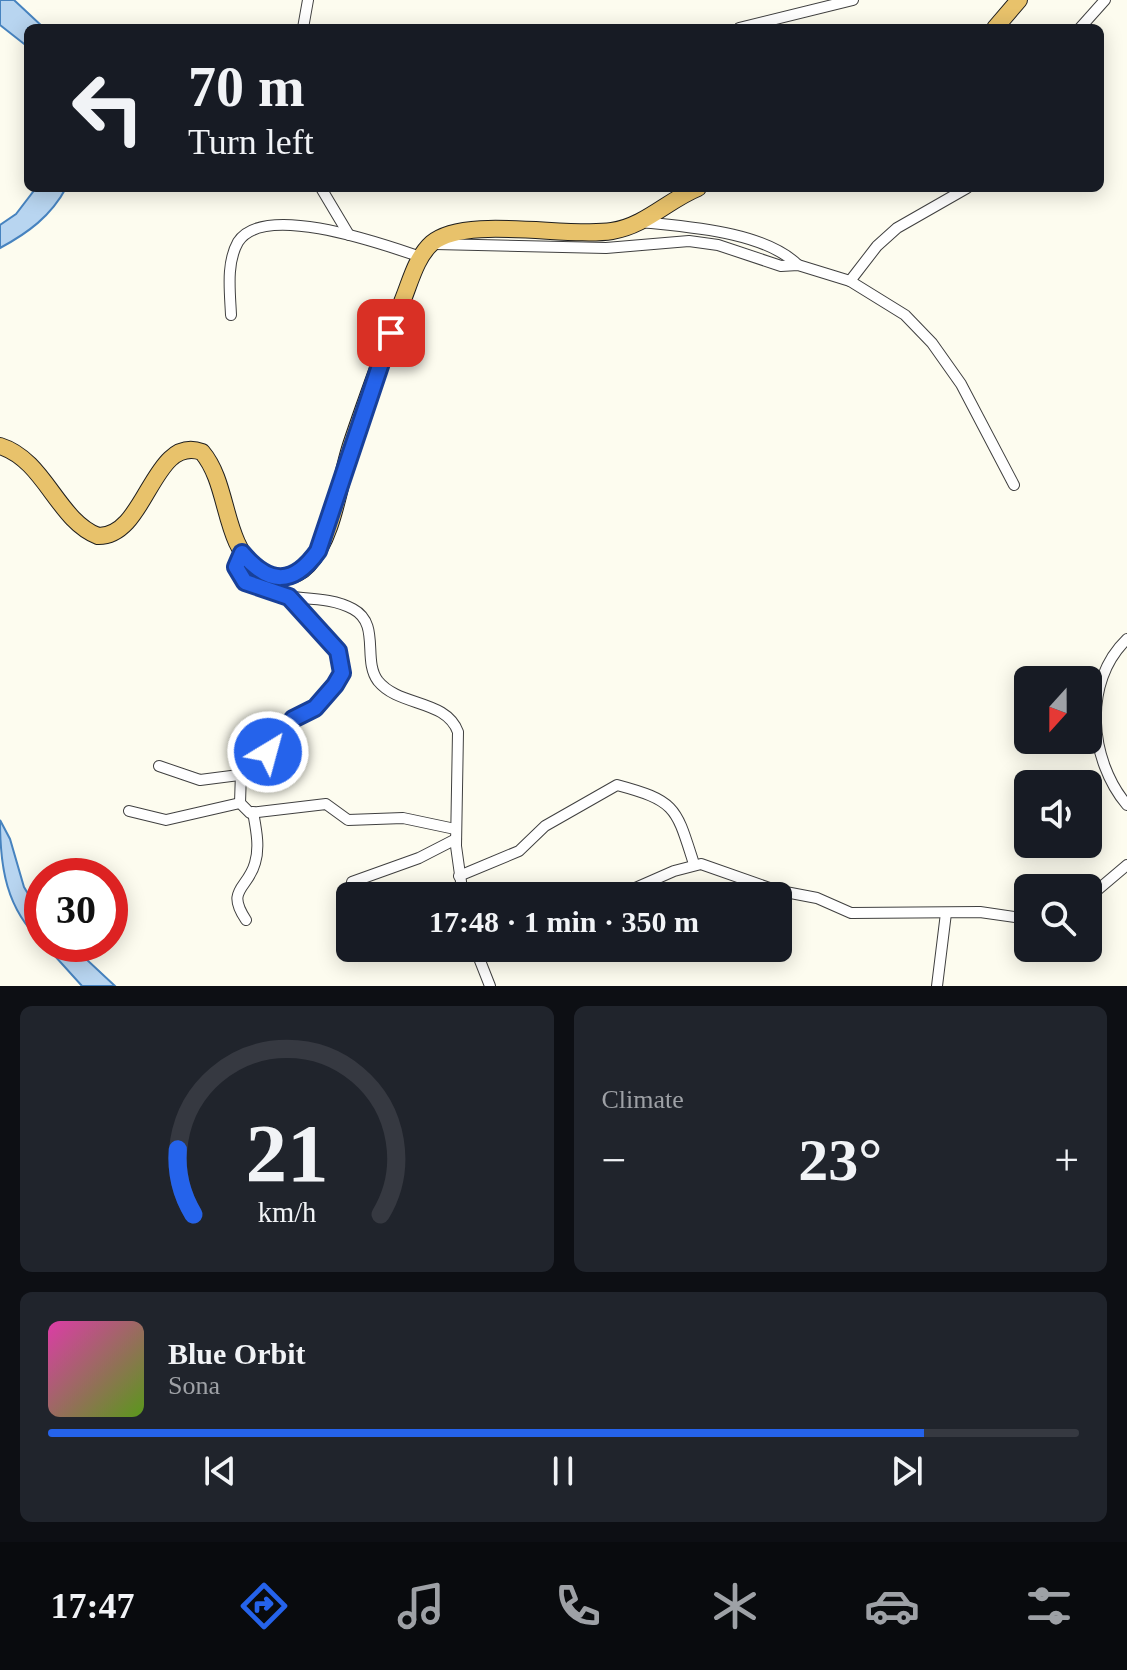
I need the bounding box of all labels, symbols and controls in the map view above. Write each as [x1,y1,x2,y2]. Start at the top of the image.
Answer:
icon: left [56,56,160,160]
text: 70 m [188,56,305,118]
text: Turn left [188,122,314,162]
pin [357,299,425,367]
icon: arrive [369,311,413,355]
north arrow [1014,666,1102,754]
map controls [1014,666,1102,962]
position arrow [226,710,310,794]
button: sound [1014,770,1102,858]
speed limit sign: 30 [24,858,128,962]
button: search [1014,874,1102,962]
text: 17:48 · 1 min · 350 m [429,905,699,938]
text: Climate [602,1085,684,1114]
text: 21 [245,1107,328,1199]
text: 23° [798,1127,882,1193]
text: − [602,1136,626,1185]
text: + [1054,1136,1079,1185]
text: km/h [257,1197,316,1228]
text: Blue Orbit [168,1337,306,1370]
text: Sona [168,1371,220,1400]
icon: previous [198,1449,242,1493]
icon: pause [541,1449,585,1493]
icon: next [885,1449,929,1493]
icon: directions [236,1578,292,1634]
icon: music [393,1578,449,1634]
icon: phone [550,1578,606,1634]
icon: climate [707,1578,763,1634]
icon: car [864,1578,920,1634]
icon: filters [1021,1578,1077,1634]
text: 17:47 [51,1586,135,1626]

